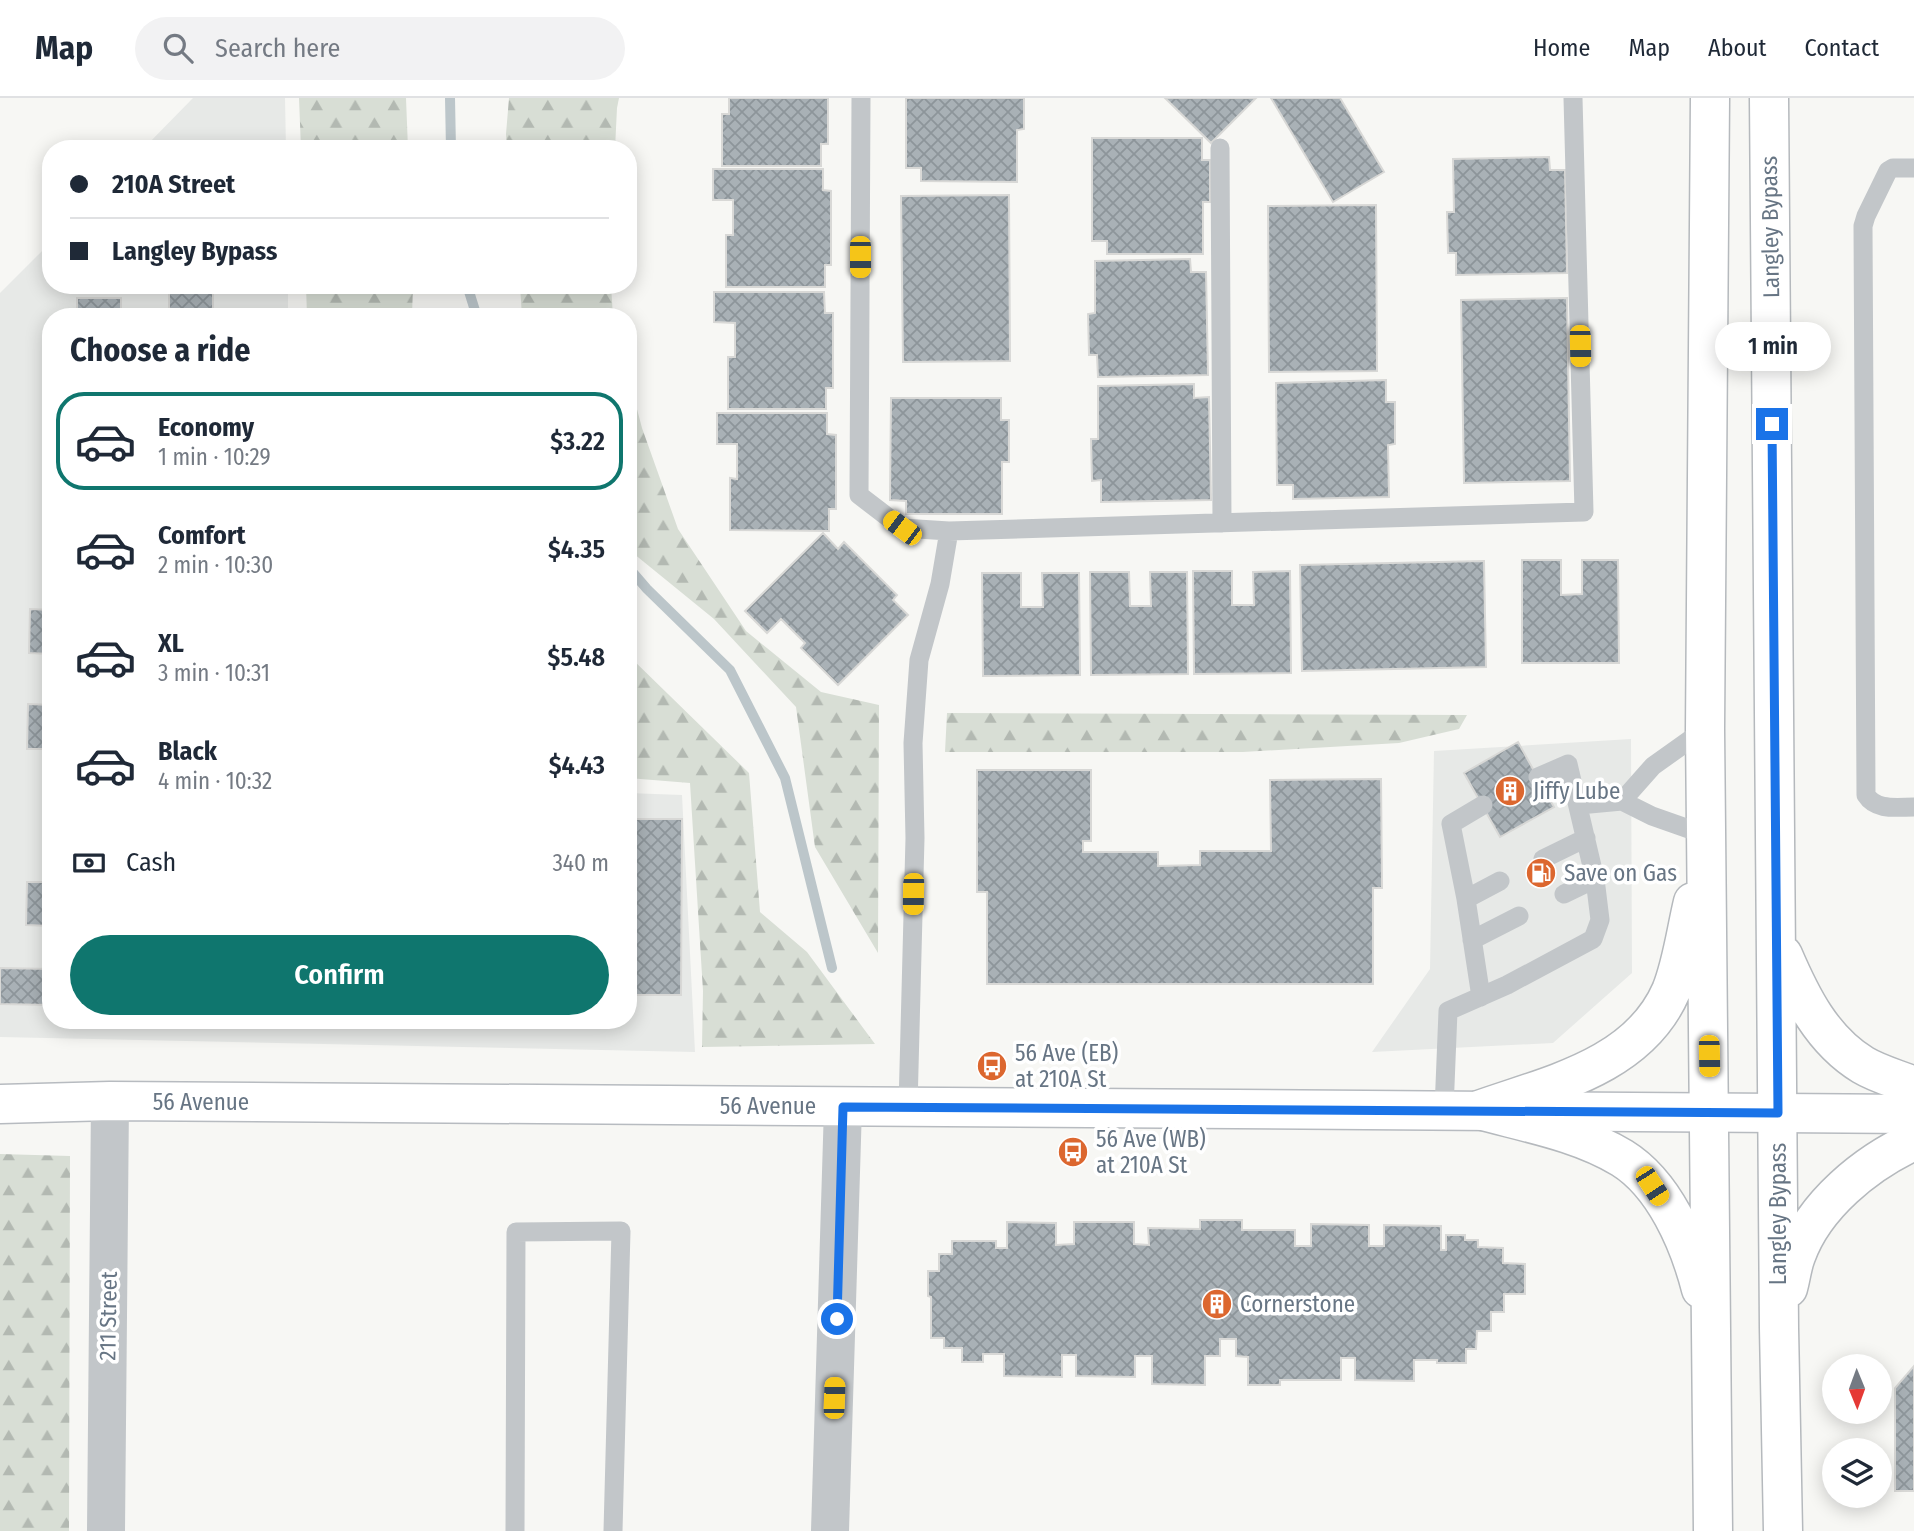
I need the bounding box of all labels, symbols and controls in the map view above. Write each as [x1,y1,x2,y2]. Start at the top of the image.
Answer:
search box [135,17,625,80]
text: Map [35,28,93,68]
icon: search [159,29,197,67]
text: Search here [215,33,340,64]
text: Home [1533,34,1590,62]
text: Map [1628,34,1670,62]
text: About [1708,34,1766,62]
text: Contact [1804,34,1879,62]
street label: Langley Bypass [1755,155,1785,298]
text: 210A Street [112,169,235,200]
text: Langley Bypass [112,236,277,267]
car [850,236,871,278]
callout: 1 min [1714,322,1830,372]
car [1570,325,1591,367]
text: Choose a ride [70,331,251,369]
text: 1 min [1748,332,1798,360]
route end [1756,408,1788,440]
icon: car [74,410,137,473]
text: Economy [158,412,254,443]
text: $3.22 [550,426,605,457]
text: 1 min · 10:29 [158,443,271,471]
car [879,507,926,549]
icon: car [74,518,137,581]
text: Comfort [158,520,246,551]
text: $4.35 [548,534,605,565]
text: 2 min · 10:30 [158,551,273,579]
icon: car [74,626,137,689]
text: XL [158,628,184,659]
text: $5.48 [548,642,605,673]
text: 3 min · 10:31 [158,659,270,687]
icon: car [74,734,137,797]
text: Black [158,736,217,767]
text: $4.43 [549,750,605,781]
text: 4 min · 10:32 [158,767,272,795]
building icon: Jiffy Lube [1493,774,1527,808]
place label: Jiffy Lube [1533,777,1620,805]
icon: cash [70,844,108,882]
text: Cash [126,847,176,878]
text: 340 m [553,849,609,877]
fuel station icon: Save on Gas [1524,856,1558,890]
place label: Save on Gas [1564,859,1677,887]
car [903,873,924,915]
button: Confirm [70,935,609,1015]
car [1699,1035,1720,1077]
place label: 56 Ave (EB) at 210A St [1015,1039,1118,1093]
bus stop icon: 56 Ave (EB) at 210A St [975,1049,1009,1083]
street label: 56 Avenue [153,1088,249,1116]
street label: 56 Avenue [720,1092,816,1120]
place label: 56 Ave (WB) at 210A St [1096,1125,1206,1179]
bus stop icon: 56 Ave (WB) at 210A St [1056,1135,1090,1169]
street label: Langley Bypass [1764,1143,1792,1285]
car [1632,1163,1673,1209]
street label: 211 Street [93,1271,123,1361]
building icon: Cornerstone [1200,1287,1234,1321]
place label: Cornerstone [1240,1290,1355,1318]
route start [821,1303,853,1335]
north arrow [1822,1354,1892,1424]
map controls [1822,1354,1892,1508]
car [823,1377,846,1419]
button: layers [1822,1438,1892,1508]

